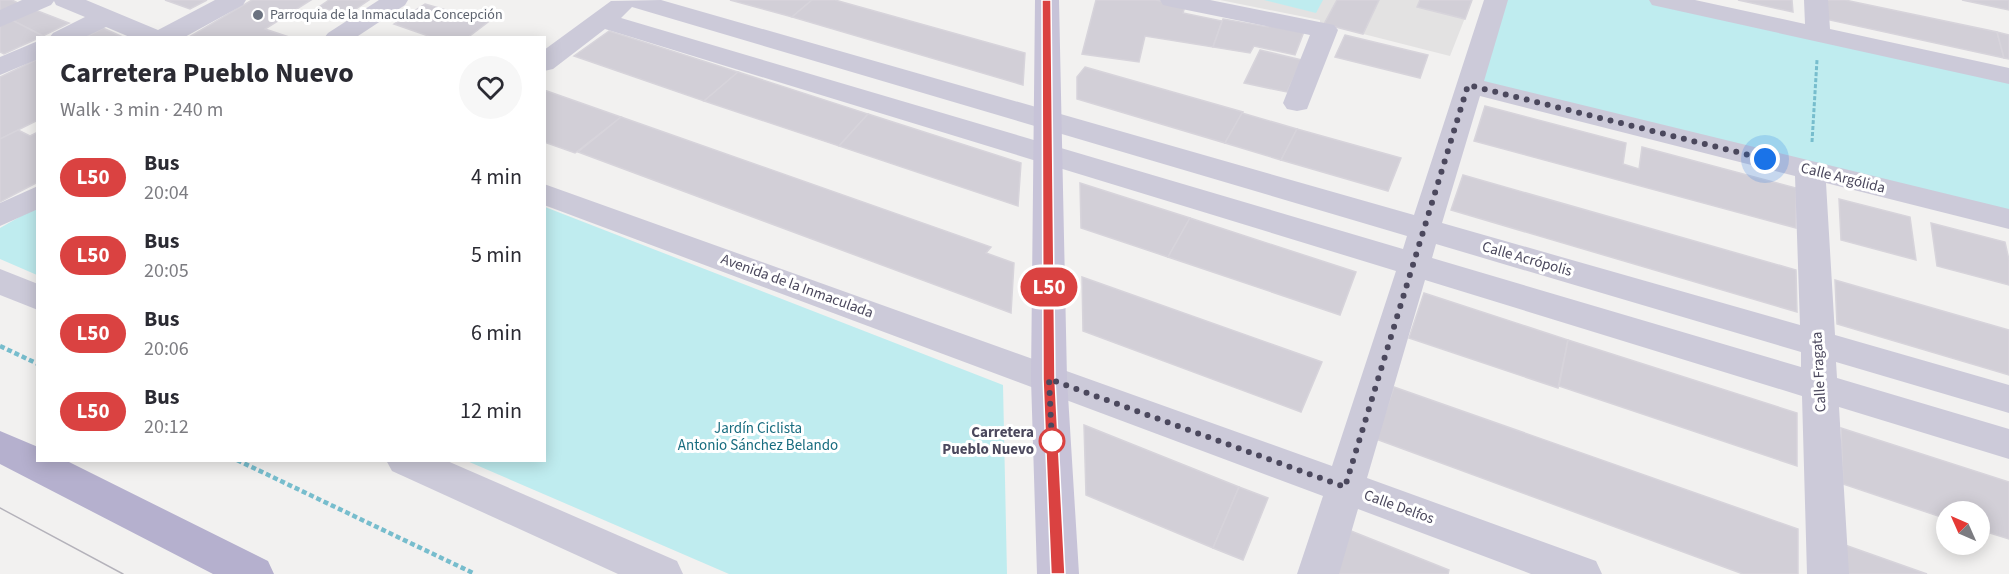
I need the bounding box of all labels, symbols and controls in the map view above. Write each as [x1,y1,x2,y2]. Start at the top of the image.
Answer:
place label: Parroquia de la Inmaculada Concepción [270,5,503,25]
marker: Parroquia de la Inmaculada Concepción [251,8,265,22]
text: Carretera Pueblo Nuevo [60,53,354,93]
button: heart [459,56,522,119]
text: Walk · 3 min · 240 m [60,96,223,124]
your location [1750,144,1780,174]
text: Bus [144,147,180,179]
street label: Calle Argólida [1799,157,1887,199]
text: 4 min [471,161,522,193]
text: L50 [76,162,110,192]
text: 20:04 [144,179,189,207]
text: Bus [144,225,180,257]
street label: Calle Acrópolis [1480,236,1574,282]
text: 5 min [471,239,522,271]
text: L50 [76,240,110,270]
street label: Avenida de la Inmaculada [718,249,876,323]
text: 20:05 [144,257,189,285]
line badge: L50 [1014,268,1084,306]
text: L50 [1032,272,1066,302]
text: Bus [144,303,180,335]
text: 6 min [471,317,522,349]
text: L50 [76,318,110,348]
street label: Calle Fragata [1806,331,1832,413]
text: 20:06 [144,335,189,363]
text: Bus [144,381,180,413]
text: 12 min [460,395,522,427]
text: L50 [76,396,110,426]
text: 20:12 [144,413,189,441]
park label: Jardín Ciclista Antonio Sánchez Belando [678,418,838,456]
place label: Carretera Pueblo Nuevo [942,422,1034,460]
marker: Carretera Pueblo Nuevo [1039,428,1065,454]
street label: Calle Delfos [1361,485,1437,529]
north arrow [1936,501,1990,555]
map controls [1936,501,1990,555]

